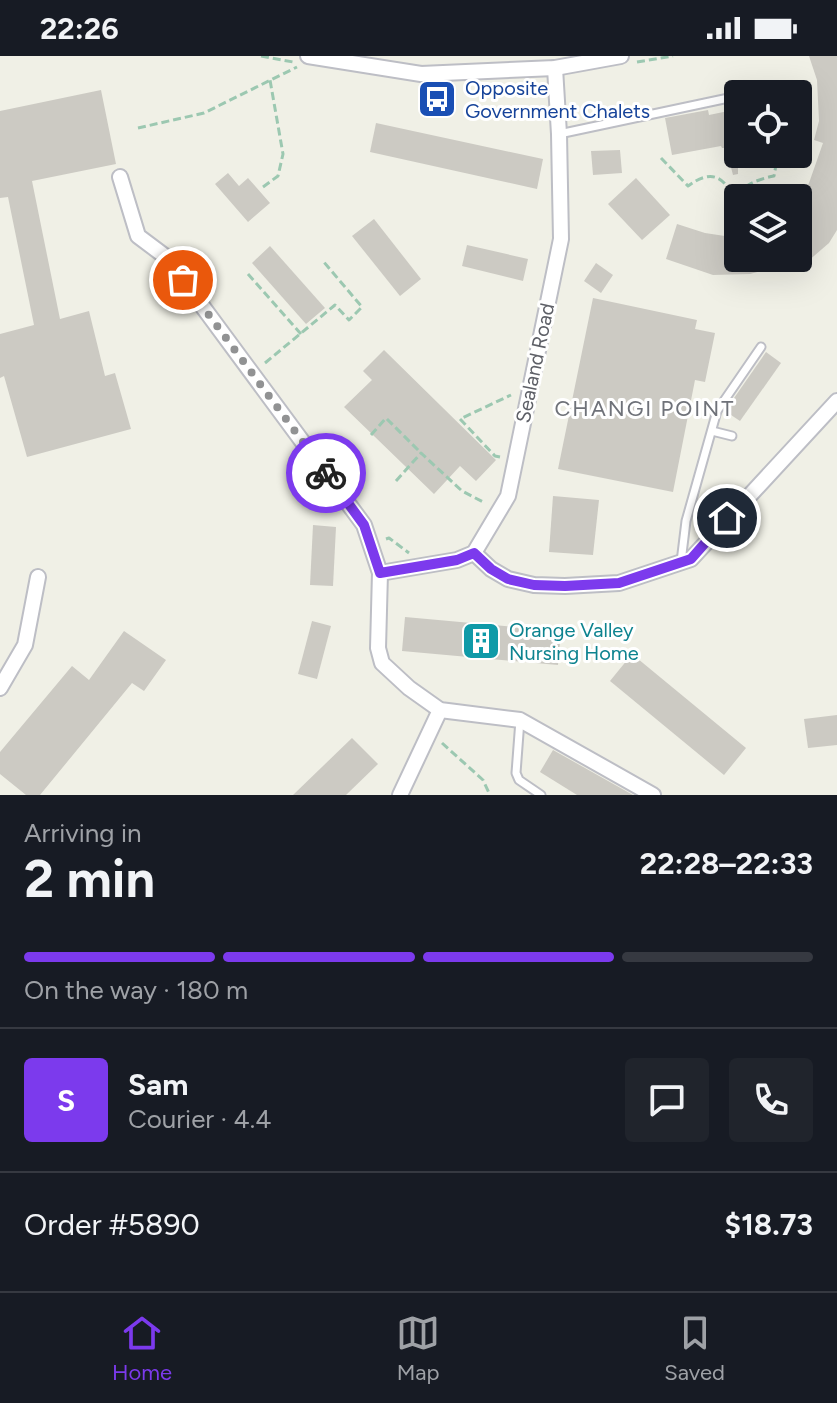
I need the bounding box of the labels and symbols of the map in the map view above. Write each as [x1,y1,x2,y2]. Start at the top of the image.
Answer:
place label: Opposite Government Chalets [465,76,650,123]
bus stop icon: Opposite Government Chalets [416,78,458,120]
pin [149,246,217,314]
street label: Sealand Road [511,301,559,425]
district label: CHANGI POINT [555,395,736,422]
courier [286,433,366,513]
pin [693,484,761,552]
place label: Orange Valley Nursing Home [509,618,639,665]
building icon: Orange Valley Nursing Home [460,620,502,662]

